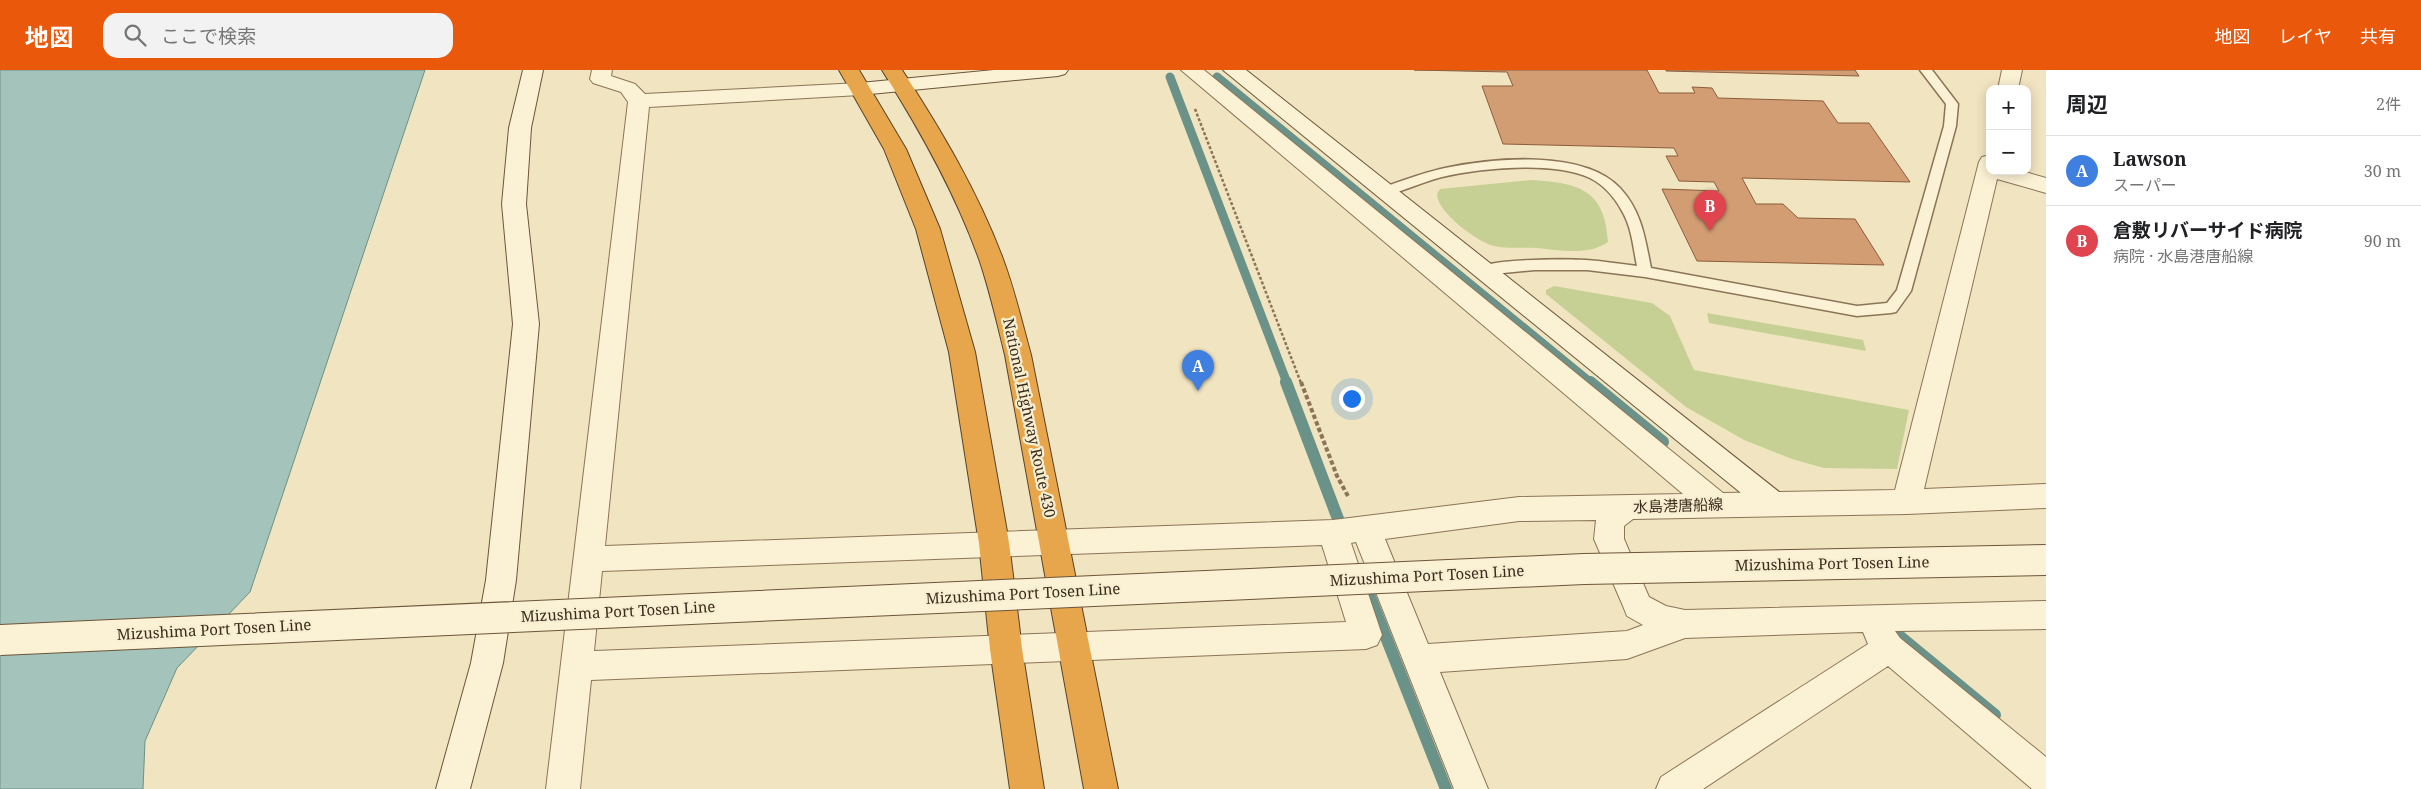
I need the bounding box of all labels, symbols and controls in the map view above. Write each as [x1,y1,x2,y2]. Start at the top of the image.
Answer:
search box [103,13,453,58]
text: 地図 [25,20,73,53]
icon: search [121,21,149,49]
text: ここで検索 [161,23,256,49]
text: 地図 [2215,24,2251,48]
text: レイヤ [2279,24,2332,48]
text: 共有 [2360,24,2396,48]
map controls [1986,85,2031,175]
button: + [1986,85,2031,130]
text: 周辺 [2066,90,2108,118]
text: 2件 [2376,93,2401,115]
button: − [1986,130,2031,175]
text: Lawson [2113,146,2187,172]
text: A [2076,160,2088,182]
text: 30 m [2364,160,2401,182]
text: スーパー [2113,174,2177,196]
pin: B [1694,190,1726,231]
text: 倉敷リバーサイド病院 [2113,217,2303,243]
text: B [2077,230,2087,252]
text: 90 m [2364,230,2401,252]
text: 病院 · 水島港唐船線 [2113,245,2253,267]
street label: National Highway Route 430 [999,316,1061,519]
pin: A [1182,350,1214,391]
your location [1339,386,1365,412]
street label: 水島港唐船線 [1633,493,1723,517]
street label: Mizushima Port Tosen Line [1734,551,1930,575]
street label: Mizushima Port Tosen Line [1329,560,1525,590]
street label: Mizushima Port Tosen Line [925,578,1121,608]
street label: Mizushima Port Tosen Line [520,596,716,626]
street label: Mizushima Port Tosen Line [116,614,312,644]

